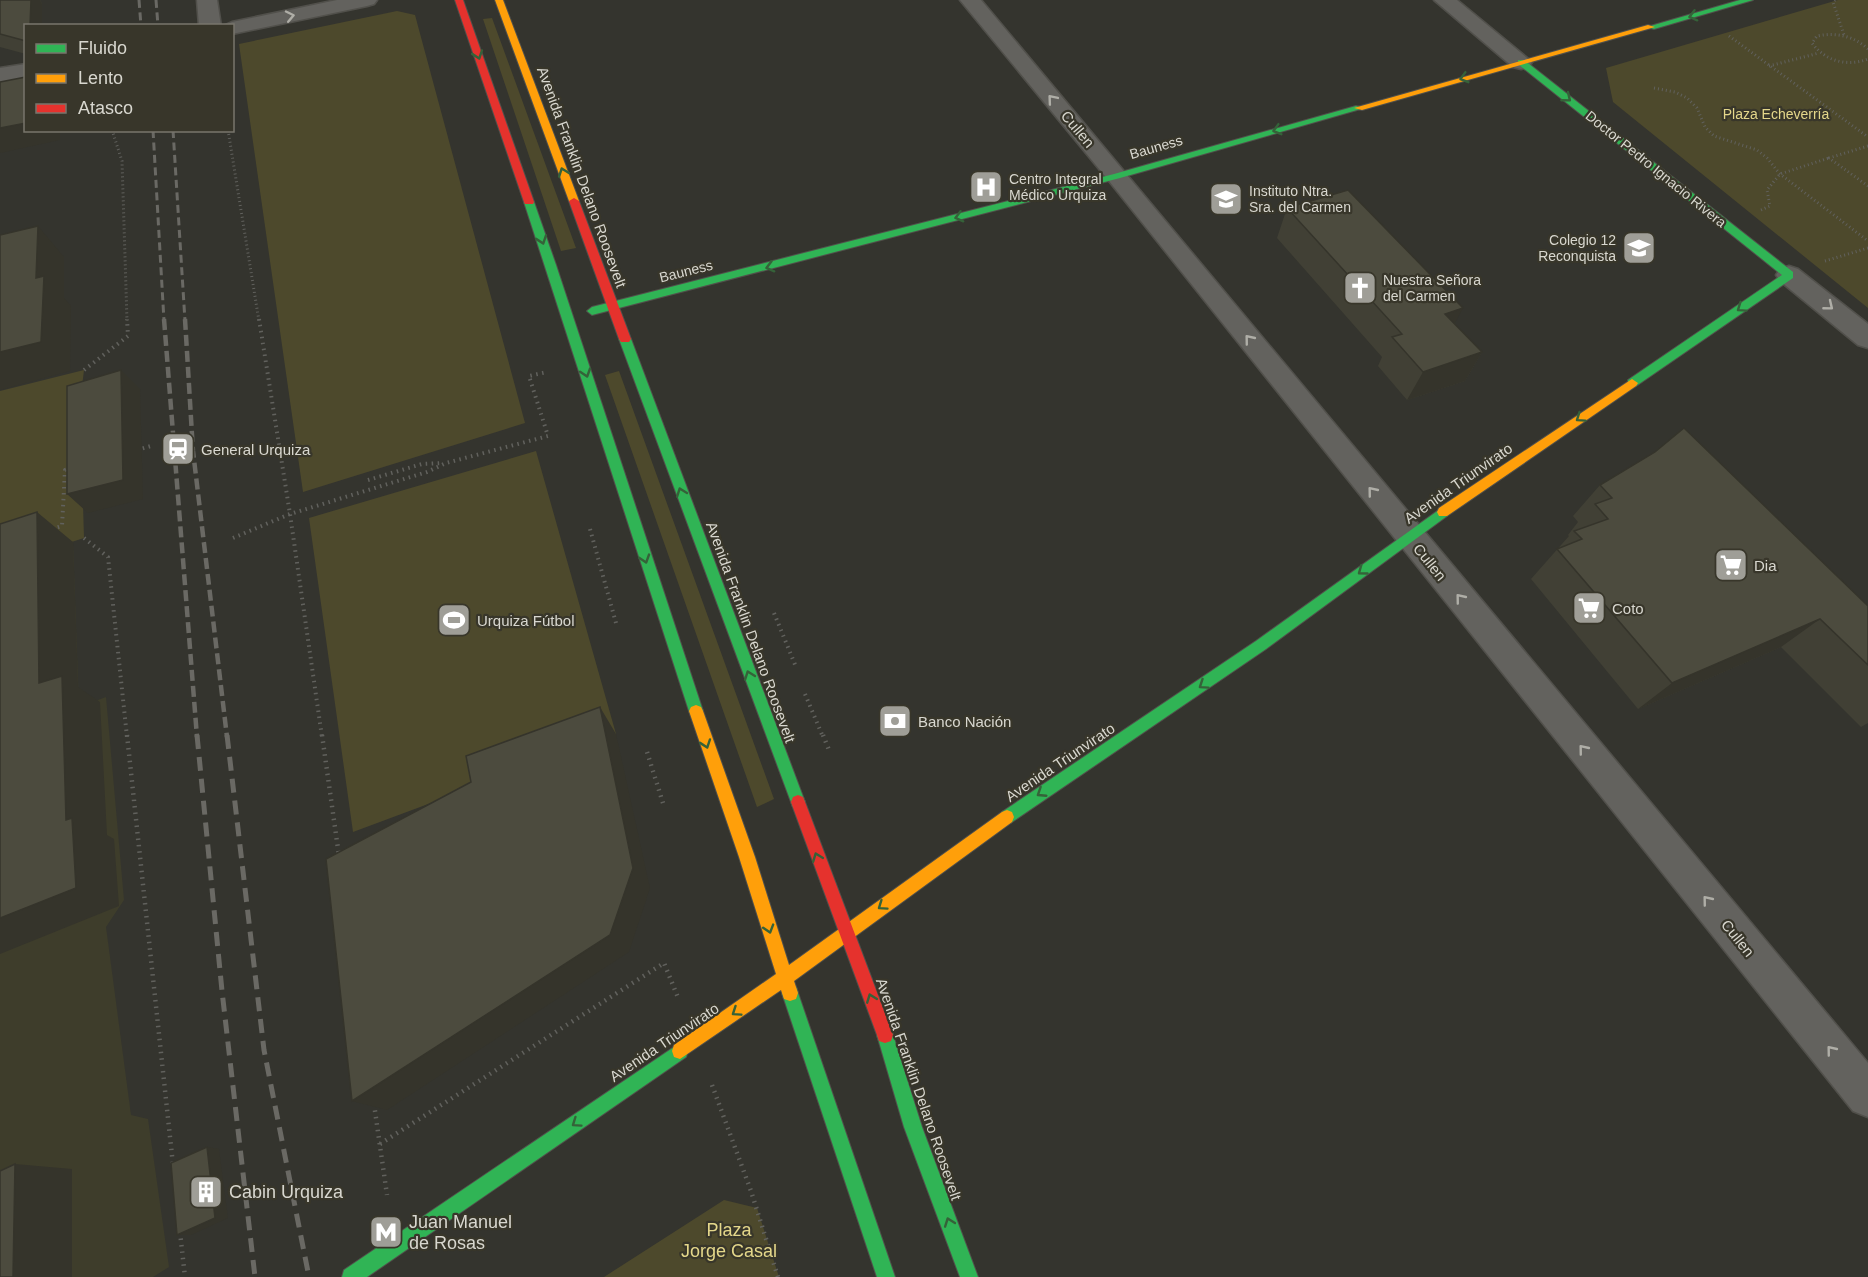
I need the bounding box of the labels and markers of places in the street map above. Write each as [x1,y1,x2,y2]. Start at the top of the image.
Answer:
hospital icon: Centro Integral Médico Urquiza [968,169,1004,205]
place label: Centro Integral Médico Urquiza [1009,171,1106,203]
school or university icon: Instituto Ntra. Sra. del Carmen [1208,181,1244,217]
place label: Instituto Ntra. Sra. del Carmen [1249,183,1351,215]
school or university icon: Colegio 12 Reconquista [1621,230,1657,266]
place label: Colegio 12 Reconquista [1538,232,1616,264]
church icon: Nuestra Señora del Carmen [1342,270,1378,306]
place label: Nuestra Señora del Carmen [1383,272,1481,304]
station icon: General Urquiza [160,431,196,467]
place label: General Urquiza [201,441,311,458]
supermarket icon: Dia [1713,547,1749,583]
place label: Dia [1754,557,1777,574]
supermarket icon: Coto [1571,590,1607,626]
place label: Coto [1612,600,1644,617]
sports icon: Urquiza Fútbol [436,602,472,638]
place label: Urquiza Fútbol [477,612,575,629]
bank icon: Banco Nación [877,703,913,739]
place label: Banco Nación [918,713,1011,730]
building icon: Cabin Urquiza [188,1174,224,1210]
place label: Cabin Urquiza [229,1182,344,1202]
place label: Juan Manuel de Rosas [409,1212,512,1253]
metro station icon: Juan Manuel de Rosas [368,1214,404,1250]

